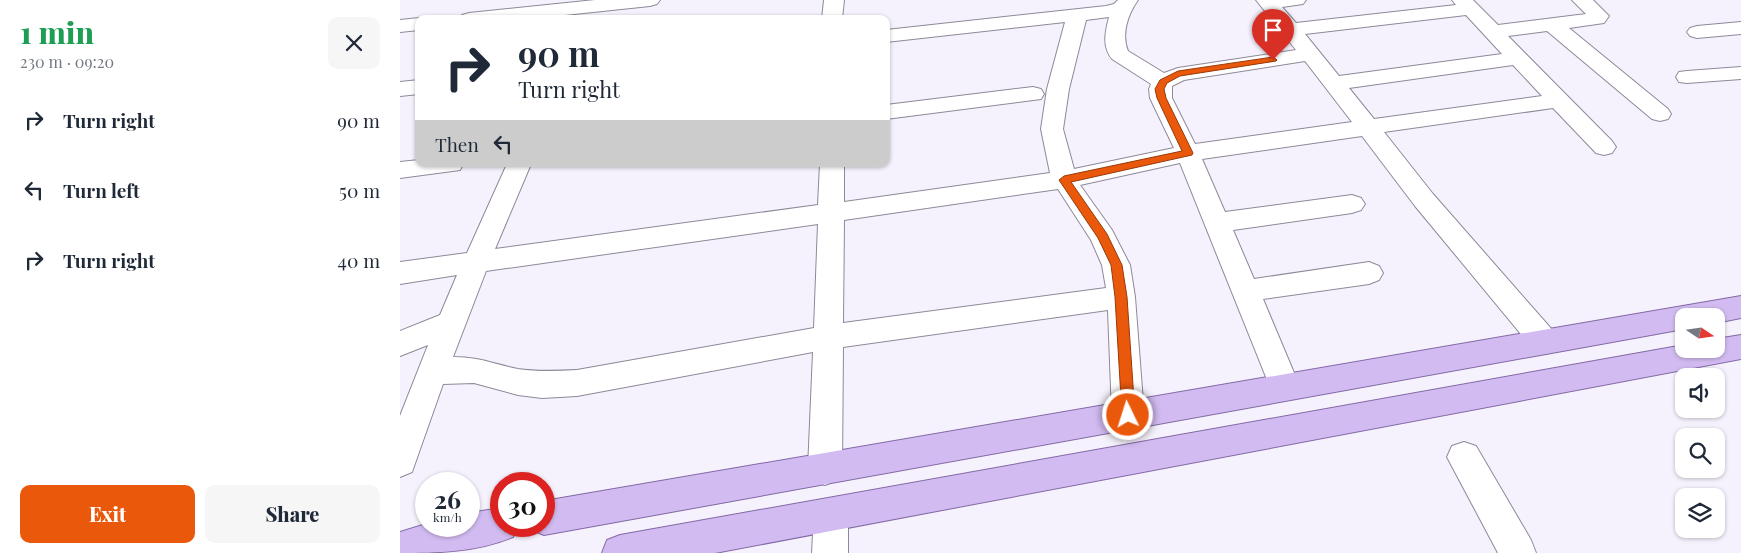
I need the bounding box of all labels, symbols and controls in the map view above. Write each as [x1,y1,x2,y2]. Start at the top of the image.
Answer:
pin [1252,9,1294,60]
text: 1 min [20,12,94,52]
icon: arrive [1259,16,1287,44]
button: close [328,17,380,69]
text: 90 m [518,29,600,76]
icon: right [435,35,500,100]
text: 230 m · 09:20 [20,51,114,72]
text: Turn right [518,74,620,104]
icon: right [20,106,48,134]
text: Turn right [63,107,155,133]
text: 90 m [337,107,380,133]
icon: left [489,130,517,158]
text: Then [435,131,479,157]
icon: left [20,176,48,204]
text: Turn left [63,177,140,203]
text: 50 m [339,177,380,203]
icon: right [20,246,48,274]
text: Turn right [63,247,155,273]
text: 40 m [338,247,380,273]
north arrow [1675,308,1725,358]
map controls [1675,308,1725,538]
button: sound [1675,368,1725,418]
position arrow [1101,388,1153,440]
button: search [1675,428,1725,478]
speed limit sign: 30 [490,472,555,537]
text: 26 [434,482,461,515]
button: Exit [20,485,195,543]
button: Share [205,485,380,543]
button: layers [1675,488,1725,538]
text: km/h [433,509,462,525]

